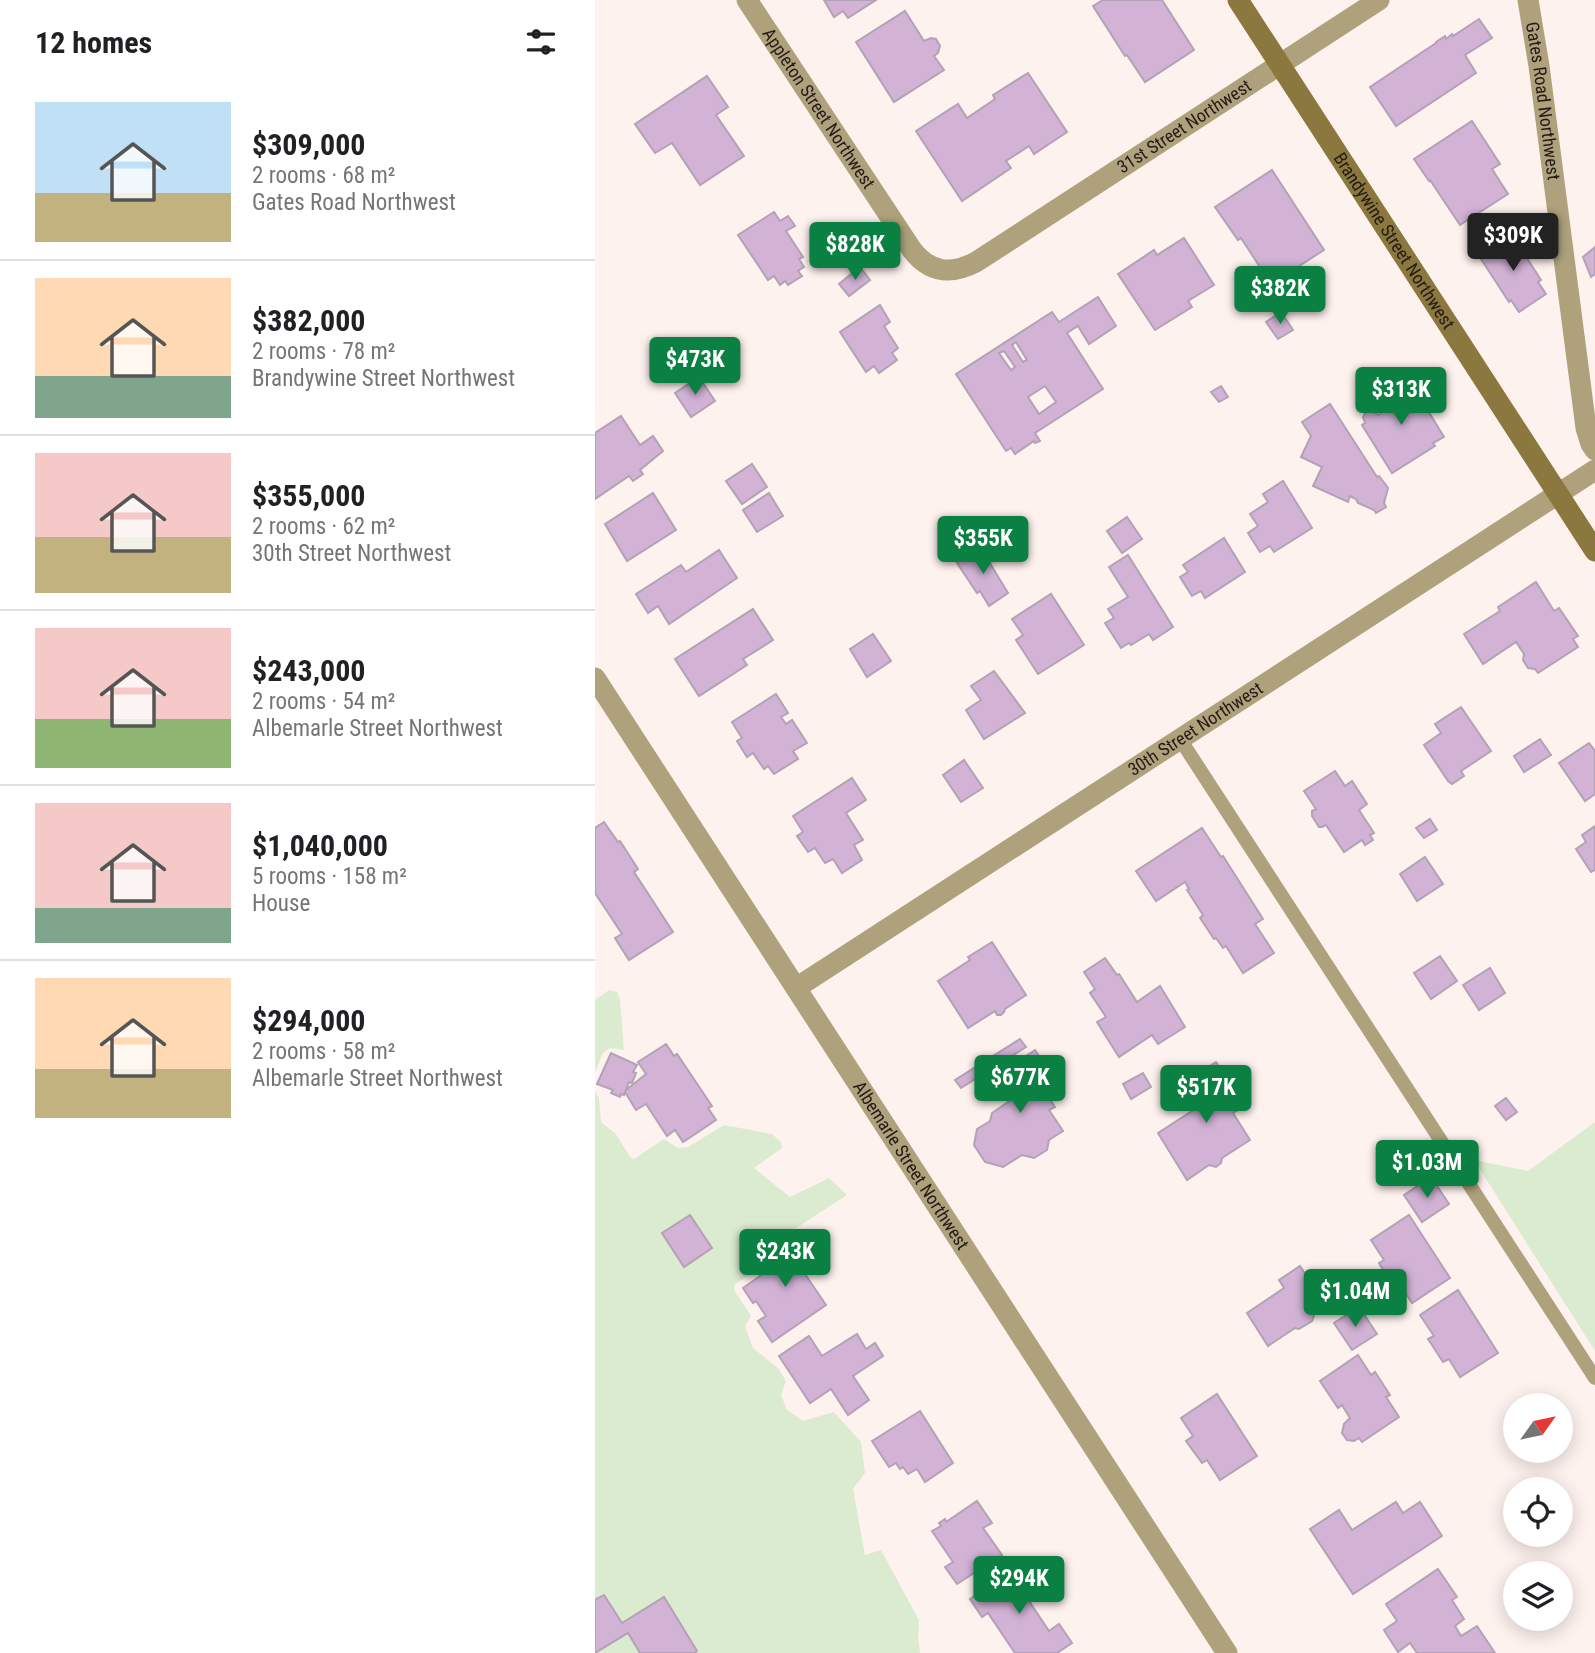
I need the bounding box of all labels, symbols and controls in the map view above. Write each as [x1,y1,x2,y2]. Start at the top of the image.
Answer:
street label: Gates Road Northwest [1522,20,1565,181]
icon: filters [522,23,560,61]
street label: Appleton Street Northwest [758,24,880,192]
text: 12 homes [35,25,152,60]
street label: 31st Street Northwest [1113,75,1255,177]
text: $309,000 [252,127,365,162]
icon: home [91,130,175,214]
street label: Brandywine Street Northwest [1330,148,1459,333]
text: 2 rooms · 68 m² [252,162,395,189]
text: Gates Road Northwest [252,189,456,216]
pin: $309K [1464,214,1562,273]
pin: $828K [806,222,904,282]
text: $309K [1483,222,1543,249]
text: $828K [825,231,885,258]
pin: $382K [1231,266,1329,326]
text: $382K [1250,275,1310,302]
text: $382,000 [252,303,365,338]
icon: home [91,306,175,390]
text: 2 rooms · 78 m² [252,338,395,365]
pin: $473K [646,338,744,397]
text: $473K [665,346,725,373]
text: Brandywine Street Northwest [252,365,515,392]
pin: $313K [1352,368,1450,427]
text: $313K [1371,376,1431,403]
text: $355,000 [252,478,365,513]
icon: home [91,481,175,565]
text: 2 rooms · 62 m² [252,513,395,540]
pin: $355K [934,516,1032,576]
text: $355K [953,525,1013,552]
text: 30th Street Northwest [252,540,451,567]
text: $243,000 [252,653,365,688]
icon: home [91,656,175,740]
street label: 30th Street Northwest [1124,677,1266,780]
text: 2 rooms · 54 m² [252,688,395,715]
text: Albemarle Street Northwest [252,715,503,742]
text: $1,040,000 [252,828,388,863]
icon: home [91,831,175,915]
text: 5 rooms · 158 m² [252,863,407,890]
text: House [252,890,310,917]
text: $294,000 [252,1003,365,1038]
icon: home [91,1006,175,1090]
text: 2 rooms · 58 m² [252,1038,395,1065]
pin: $677K [971,1056,1069,1115]
text: $677K [990,1064,1050,1091]
text: Albemarle Street Northwest [252,1065,503,1092]
pin: $517K [1157,1066,1255,1125]
text: $517K [1176,1074,1236,1101]
street label: Albemarle Street Northwest [849,1077,974,1253]
pin: $1.03M [1370,1140,1484,1200]
text: $1.03M [1392,1149,1462,1176]
pin: $243K [736,1230,834,1289]
text: $243K [755,1238,815,1265]
pin: $1.04M [1298,1270,1412,1329]
text: $1.04M [1320,1278,1390,1305]
north arrow [1503,1393,1573,1463]
map controls [1503,1393,1573,1631]
button: locate [1503,1477,1573,1547]
pin: $294K [970,1556,1068,1616]
button: layers [1503,1561,1573,1631]
text: $294K [989,1565,1049,1592]

